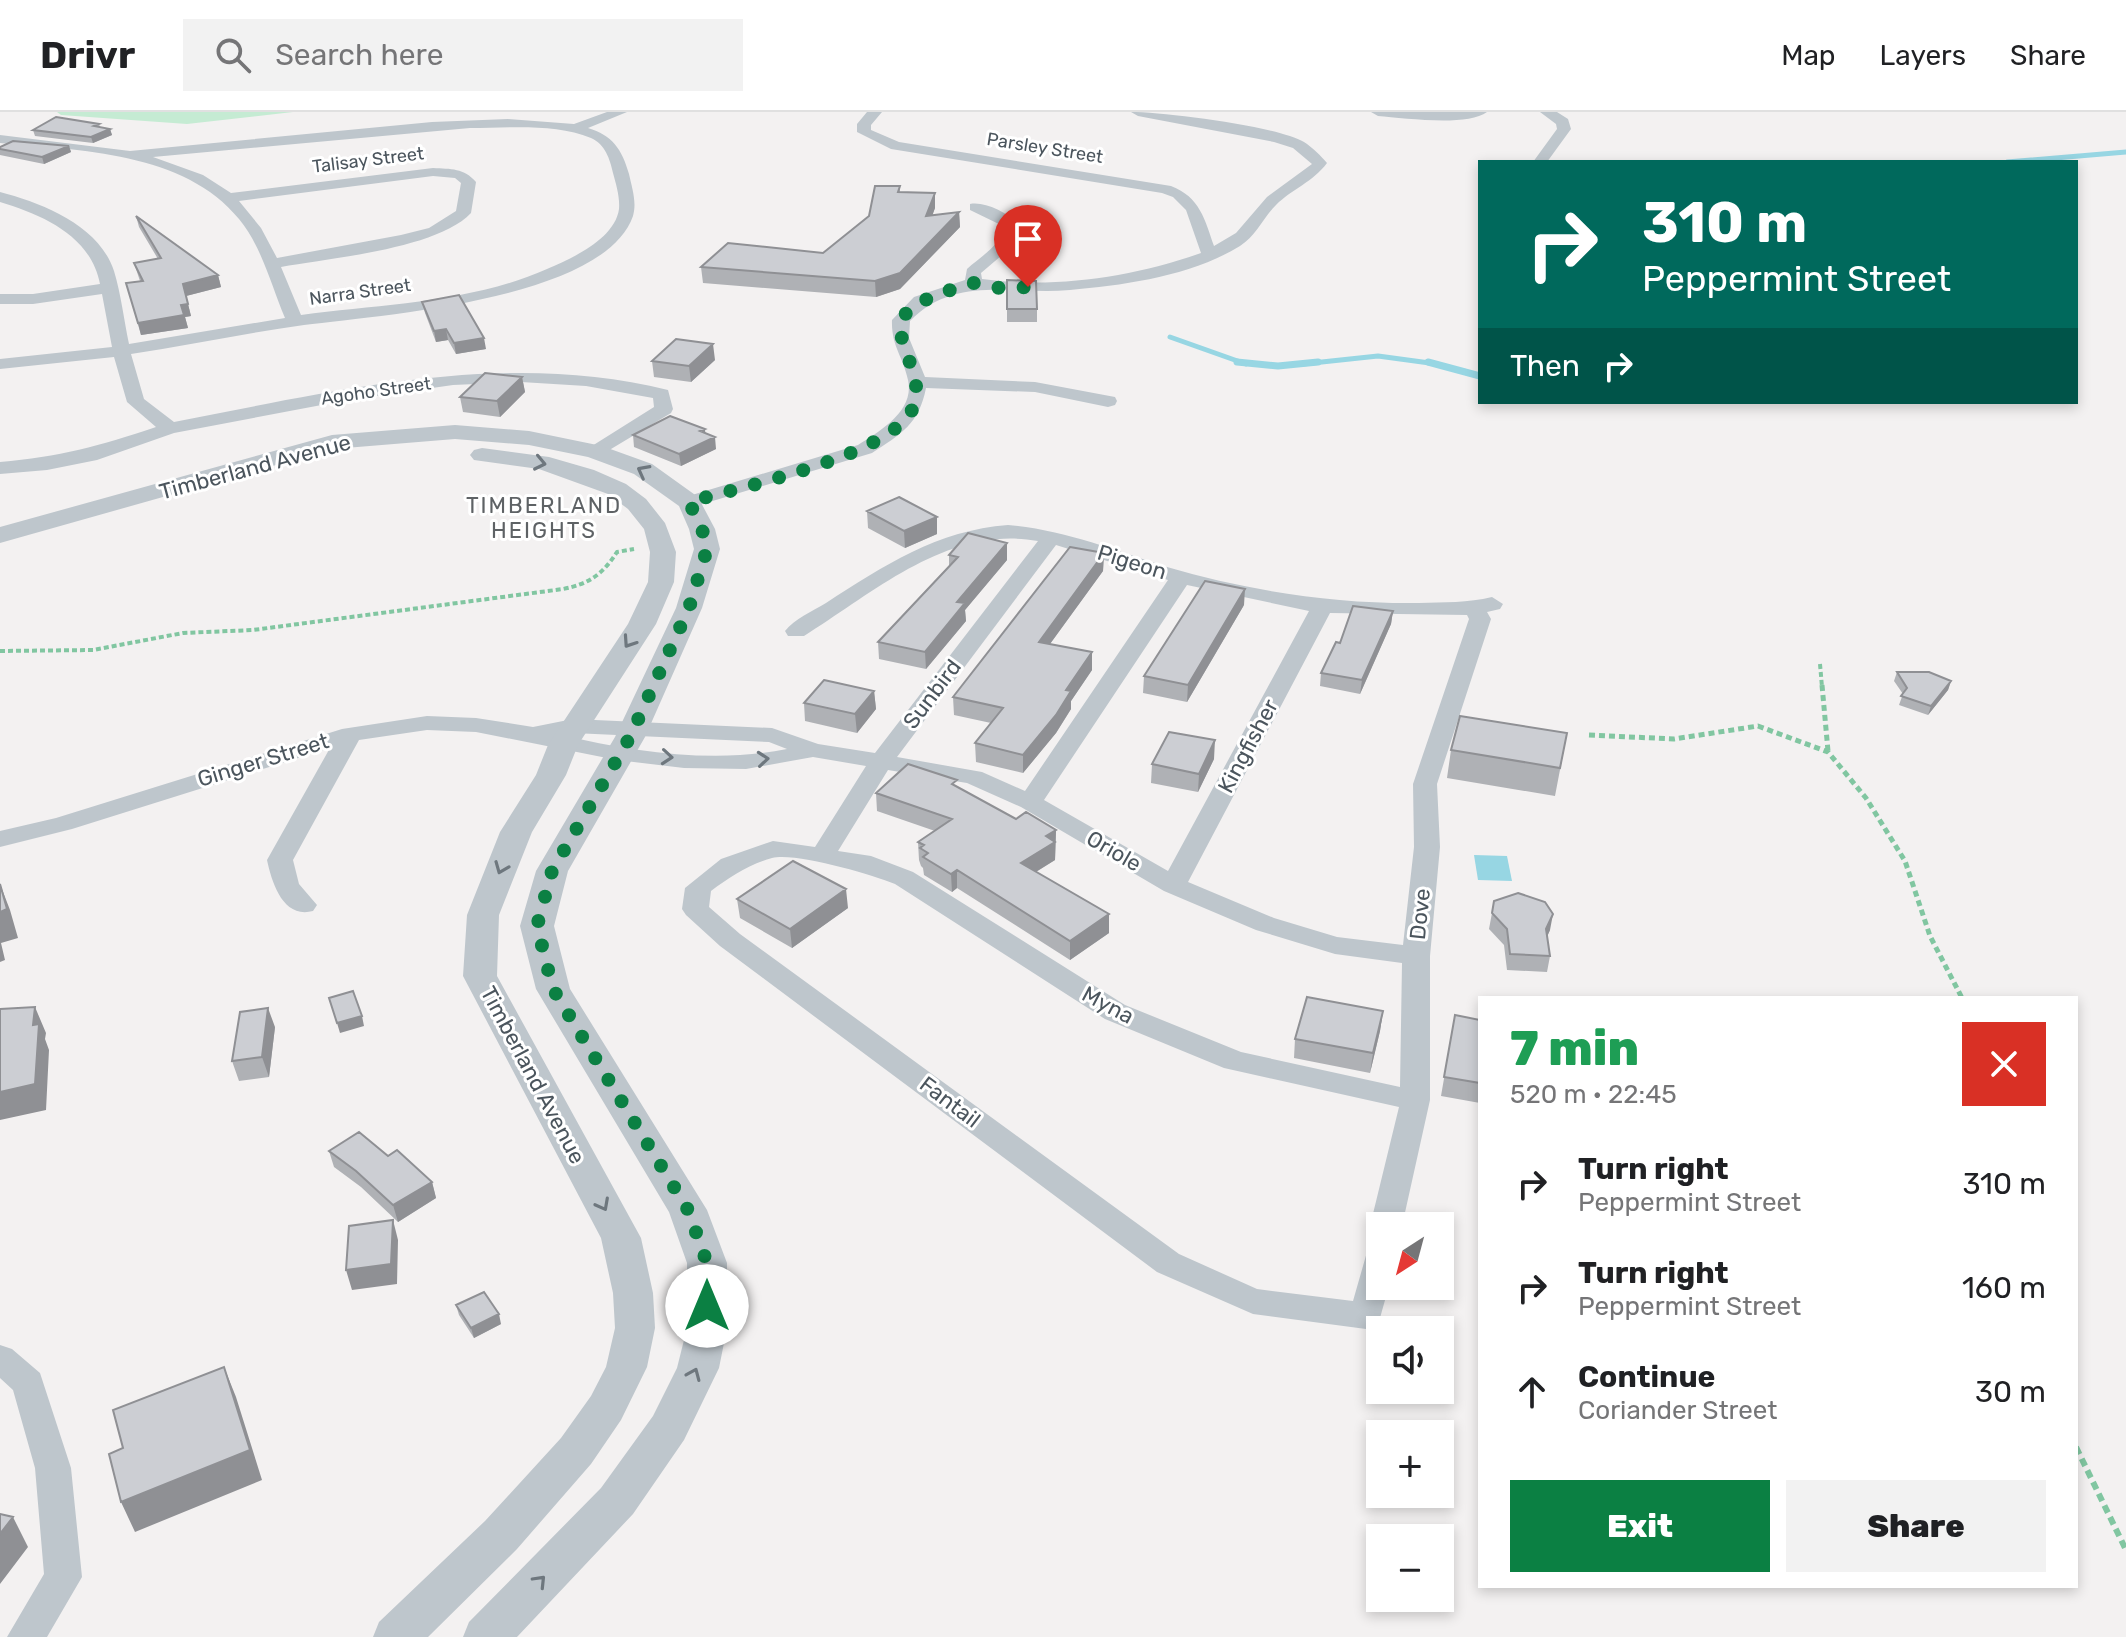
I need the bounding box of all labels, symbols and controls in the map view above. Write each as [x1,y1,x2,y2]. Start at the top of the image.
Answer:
search box [183,19,743,91]
text: Drivr [40,32,135,78]
icon: search [211,33,255,77]
text: Search here [275,37,444,73]
text: Map [1781,39,1836,72]
text: Layers [1880,39,1966,72]
text: Share [2010,39,2086,72]
street label: Parsley Street [985,128,1105,168]
street label: Talisay Street [311,142,425,178]
text: 310 m [1642,190,1807,256]
icon: right [1510,192,1614,296]
pin [994,205,1062,287]
icon: arrive [1006,217,1050,261]
text: Peppermint Street [1642,257,1951,300]
street label: Narra Street [308,274,412,310]
icon: right [1596,344,1640,388]
text: Then [1510,348,1580,384]
street label: Agoho Street [320,372,432,410]
street label: Timberland Avenue [156,428,354,506]
one-way arrow [533,454,547,471]
one-way arrow [636,466,651,481]
district label: TIMBERLAND HEIGHTS [466,492,622,544]
street label: Pigeon [1094,539,1170,585]
one-way arrow [624,634,639,648]
street label: Sunbird [897,654,967,734]
street label: Kingfisher [1212,694,1284,798]
street label: Ginger Street [194,727,332,793]
one-way arrow [661,748,674,765]
one-way arrow [757,750,770,767]
street label: Oriole [1082,825,1146,877]
one-way arrow [494,860,511,874]
street label: Dove [1404,887,1436,941]
street label: Myna [1077,980,1139,1030]
street label: Timberland Avenue [475,982,591,1168]
text: 7 min [1510,1020,1639,1077]
button: close [1962,1022,2046,1106]
street label: Fantail [914,1070,986,1134]
text: 520 m · 22:45 [1510,1079,1677,1110]
text: Turn right [1578,1151,1729,1187]
icon: right [1510,1162,1554,1206]
text: 310 m [1963,1166,2046,1202]
text: Peppermint Street [1578,1187,1801,1218]
one-way arrow [594,1197,609,1212]
north arrow [1366,1212,1454,1300]
map controls [1366,1212,1454,1612]
text: Turn right [1578,1255,1729,1291]
position arrow [665,1264,749,1348]
icon: right [1510,1266,1554,1310]
text: 160 m [1962,1270,2046,1306]
text: Peppermint Street [1578,1291,1801,1322]
button: sound [1366,1316,1454,1404]
text: Continue [1578,1359,1715,1395]
one-way arrow [685,1368,701,1382]
icon: ahead [1510,1370,1554,1414]
text: 30 m [1975,1374,2046,1410]
text: Coriander Street [1578,1395,1777,1426]
button: + [1366,1420,1454,1508]
button: Exit [1510,1480,1770,1572]
button: Share [1786,1480,2046,1572]
button: − [1366,1524,1454,1612]
one-way arrow [531,1576,546,1590]

